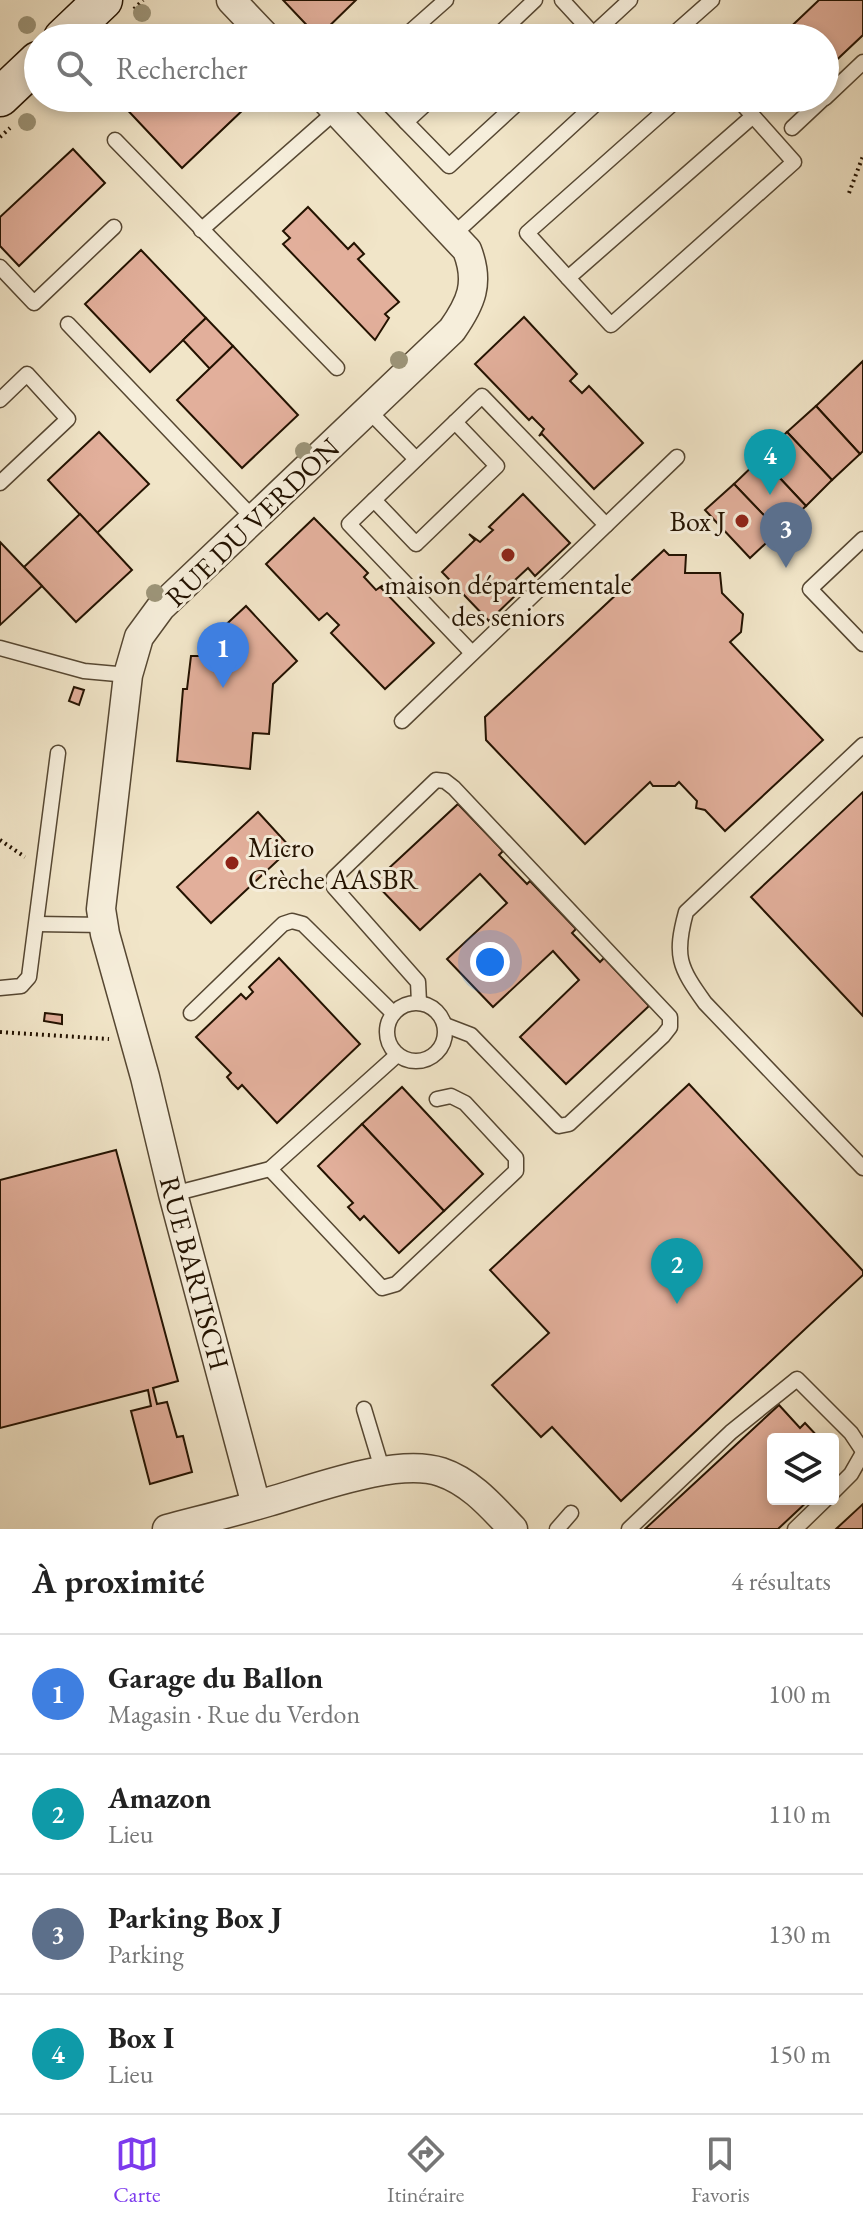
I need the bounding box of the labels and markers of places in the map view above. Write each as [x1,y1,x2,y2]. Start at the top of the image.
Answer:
pin: 4 [744,429,796,495]
pin: 3 [760,502,812,568]
place label: Box J [670,503,726,539]
marker: Box J [733,512,751,530]
marker: maison départementale des seniors [499,546,517,564]
place label: maison départementale des seniors [384,566,632,634]
pin: 1 [197,622,249,688]
place label: Micro Crèche AASBR [248,829,419,897]
marker: Micro Crèche AASBR [223,854,241,872]
pin: 2 [651,1238,703,1304]

